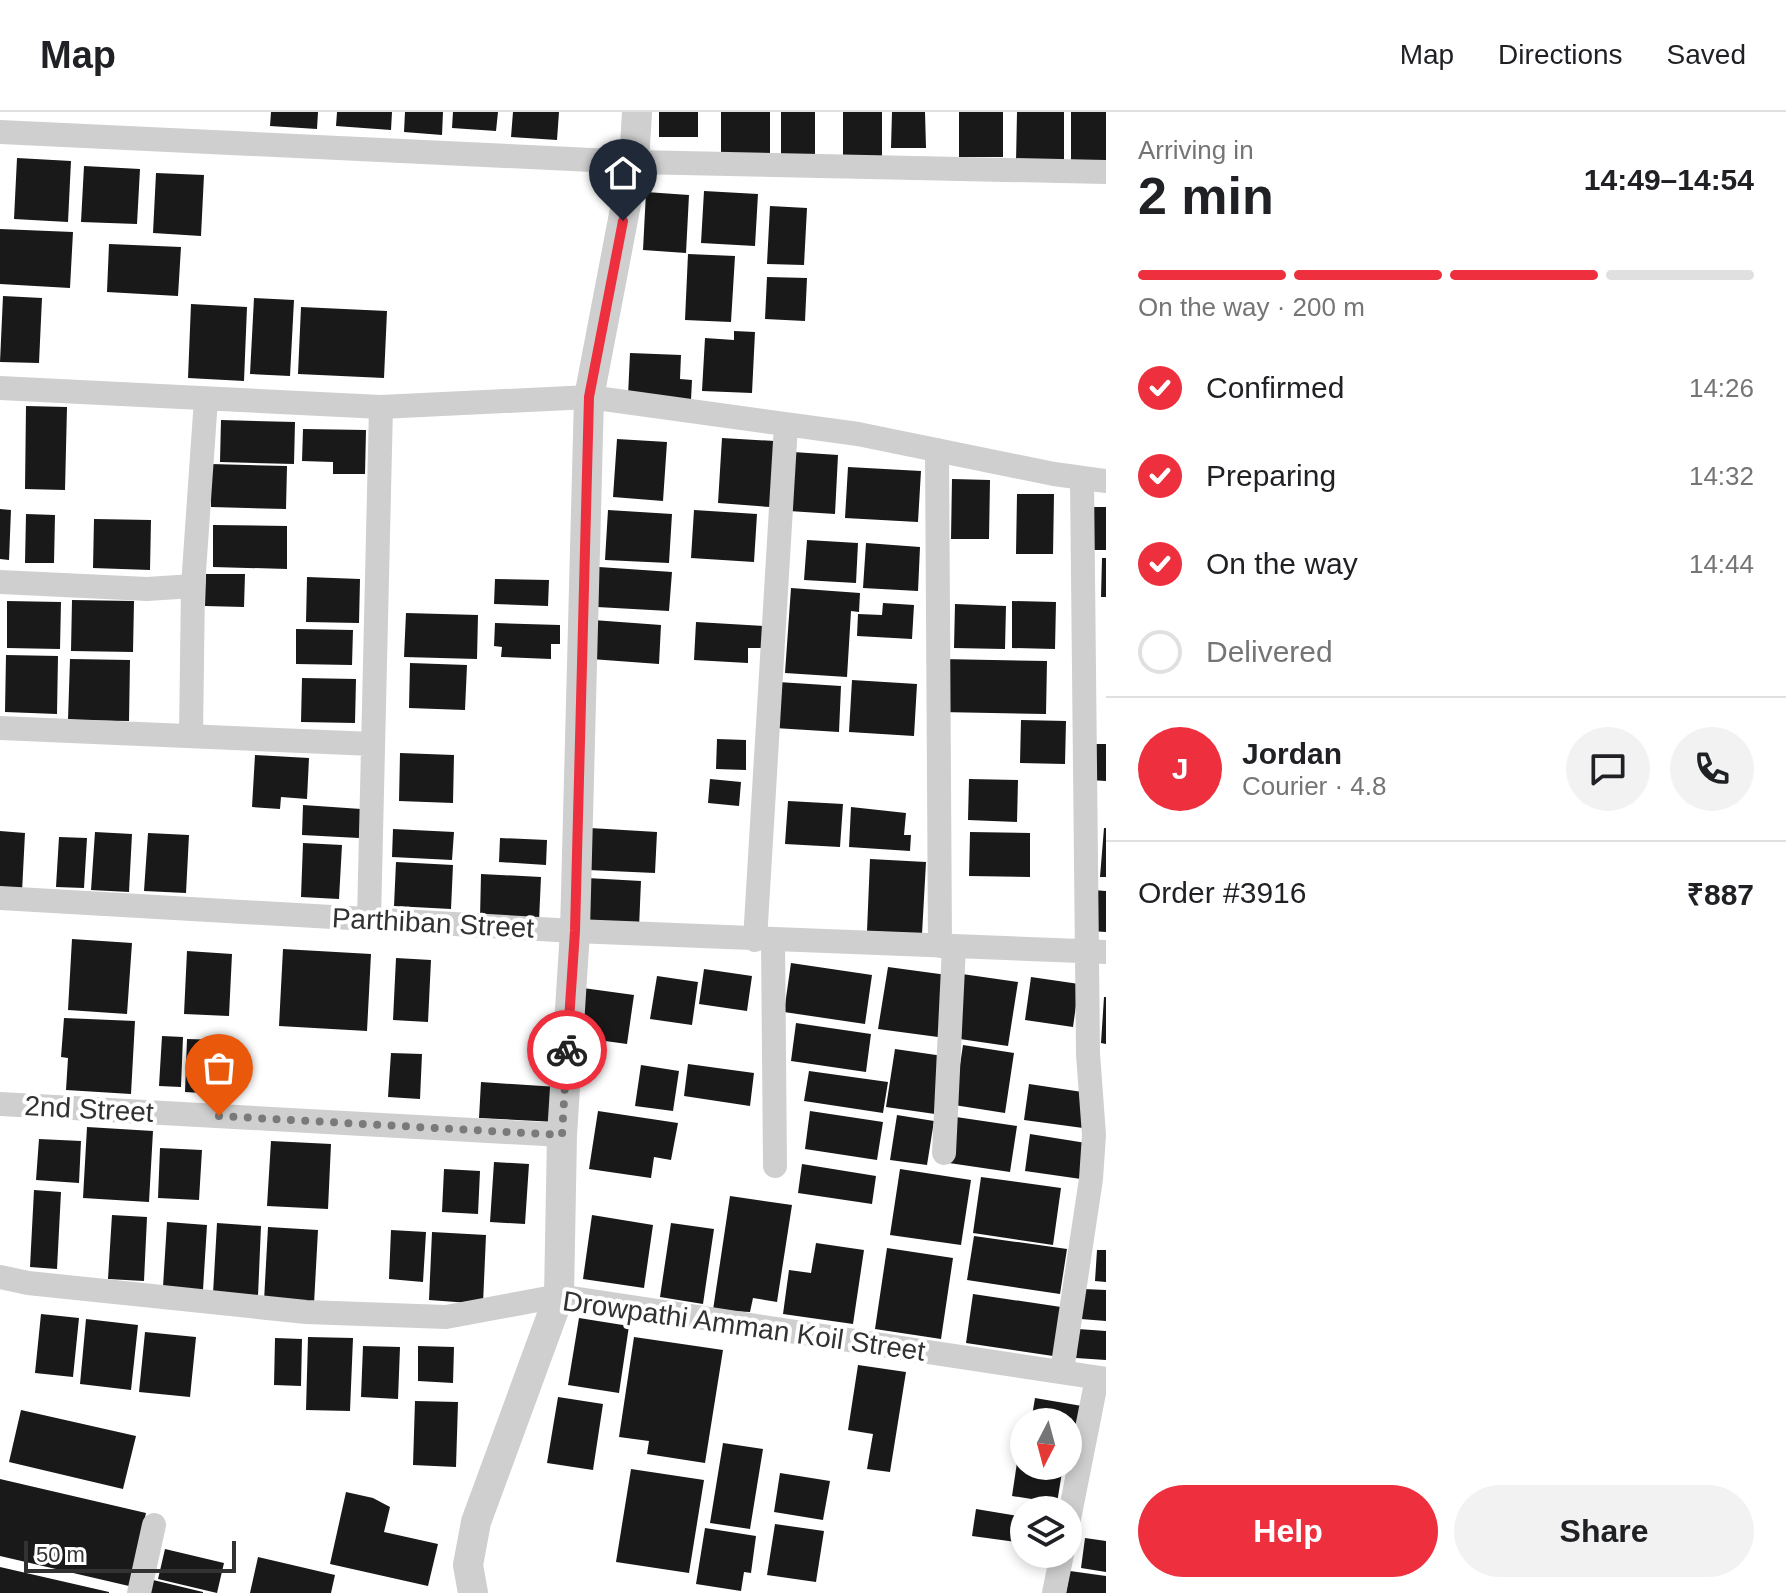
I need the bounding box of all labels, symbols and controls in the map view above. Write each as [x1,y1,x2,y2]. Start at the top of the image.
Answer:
text: Map [40,34,116,76]
text: Map [1400,39,1454,70]
text: Directions [1498,39,1623,70]
text: Saved [1667,39,1746,70]
text: Arriving in [1138,135,1254,165]
pin [589,139,657,221]
icon: home [601,151,645,195]
text: 14:49–14:54 [1584,163,1754,196]
text: 2 min [1138,167,1274,225]
text: On the way · 200 m [1138,292,1365,322]
icon: check [1138,366,1182,410]
text: Confirmed [1206,371,1344,404]
text: 14:26 [1689,373,1754,403]
icon: check [1138,454,1182,498]
text: Preparing [1206,459,1336,492]
text: 14:32 [1689,461,1754,491]
icon: check [1138,542,1182,586]
text: On the way [1206,547,1358,580]
text: 14:44 [1689,549,1754,579]
text: Delivered [1206,635,1333,668]
button: chat [1566,727,1650,811]
button: phone [1670,727,1754,811]
text: Jordan [1242,737,1342,770]
text: J [1172,752,1188,785]
text: Courier · 4.8 [1242,771,1387,801]
text: Order #3916 [1138,876,1306,909]
text: ₹887 [1687,878,1754,911]
street label: Parthiban Street [331,902,535,944]
courier [527,1010,607,1090]
icon: bike [545,1028,589,1072]
pin [185,1034,253,1116]
icon: bag [197,1046,241,1090]
street label: 2nd Street [24,1090,155,1128]
street label: Drowpathi Amman Koil Street [561,1285,927,1367]
north arrow [1010,1408,1082,1480]
map controls [1010,1408,1082,1568]
button: Help [1138,1485,1438,1577]
button: Share [1454,1485,1754,1577]
button: layers [1010,1496,1082,1568]
scale bar [24,1537,236,1573]
text: 50 m [36,1542,85,1567]

